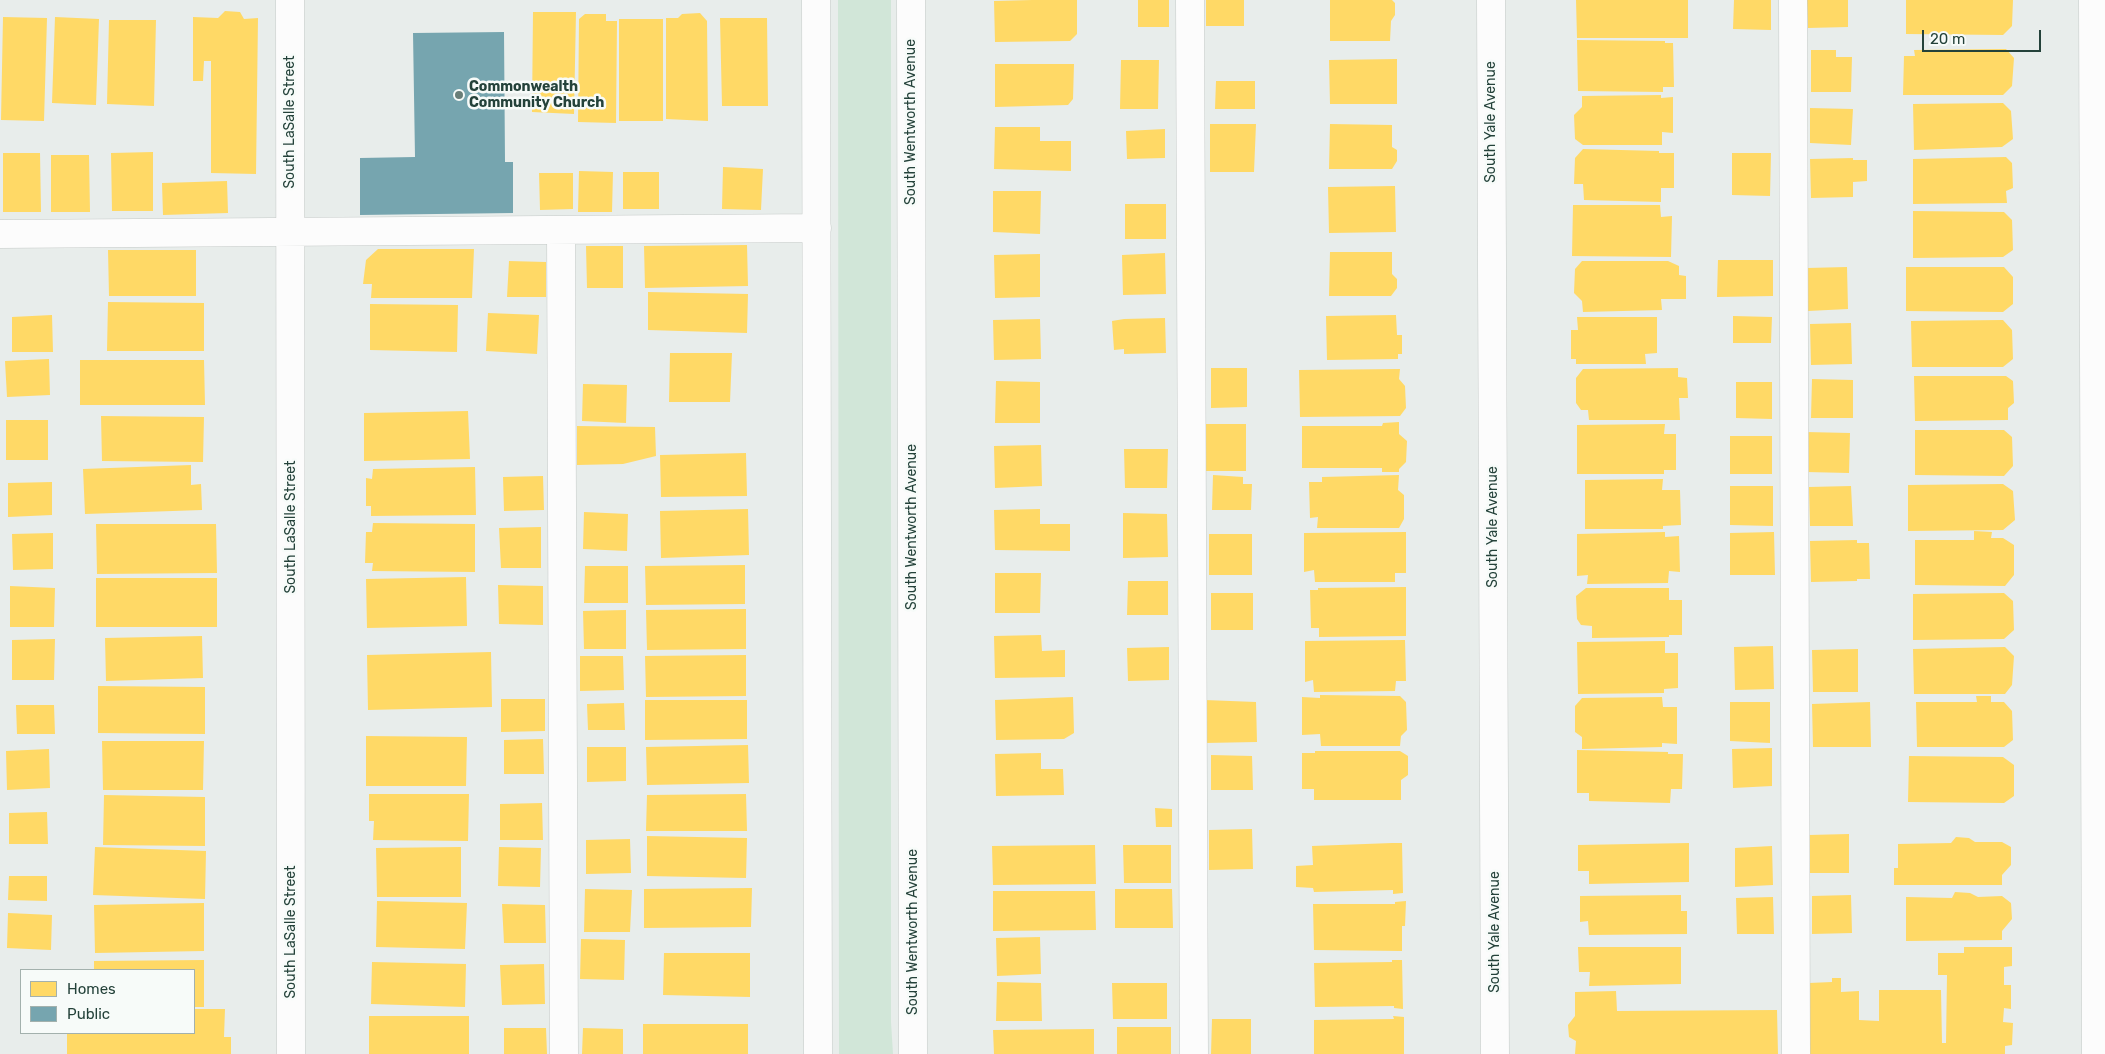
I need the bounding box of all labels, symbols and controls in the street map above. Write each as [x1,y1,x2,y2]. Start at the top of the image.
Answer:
scale bar [1925,20,2044,52]
text: 20 m [1930,30,1965,48]
street label: South Wentworth Avenue [903,39,919,205]
street label: South LaSalle Street [282,55,298,189]
street label: South Yale Avenue [1483,61,1499,183]
place label: Commonwealth Community Church [469,79,604,111]
marker: Commonwealth Community Church [453,89,465,101]
street label: South Wentworth Avenue [904,444,920,610]
street label: South LaSalle Street [283,460,299,594]
street label: South Yale Avenue [1485,466,1501,588]
street label: South Wentworth Avenue [905,849,921,1015]
street label: South LaSalle Street [283,865,299,999]
street label: South Yale Avenue [1487,871,1503,993]
legend [20,969,195,1034]
text: Homes [67,980,116,998]
text: Public [67,1005,110,1023]

